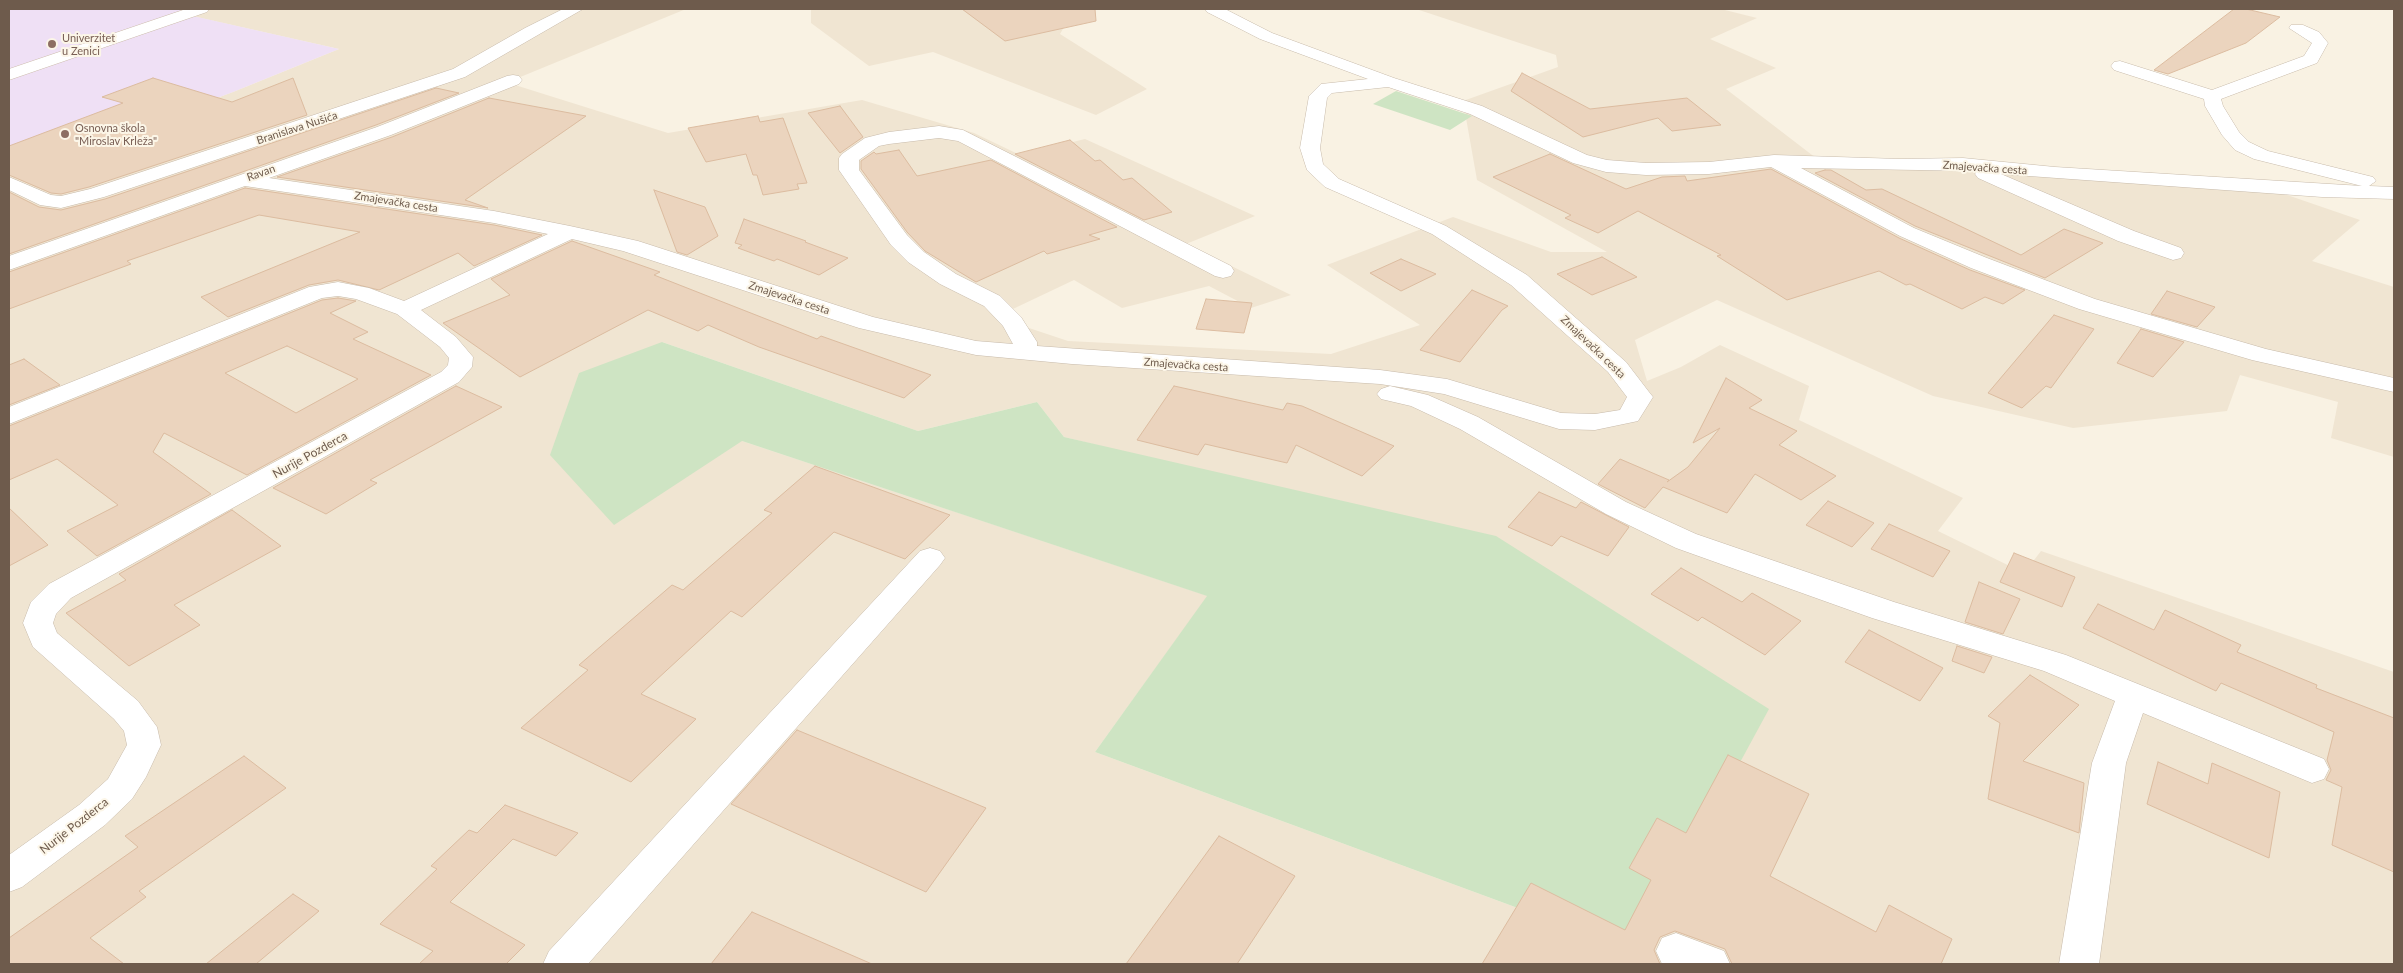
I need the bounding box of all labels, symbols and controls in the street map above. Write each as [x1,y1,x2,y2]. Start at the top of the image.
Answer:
place label: Univerzitet u Zenici [62,31,115,57]
marker: Univerzitet u Zenici [46,38,58,50]
street label: Branislava Nušića [255,109,339,147]
place label: Osnovna škola "Miroslav Krleža" [75,121,157,147]
marker: Osnovna škola "Miroslav Krleža" [59,128,71,140]
street label: Zmajevačka cesta [1942,158,2028,178]
street label: Ravan [245,162,277,184]
street label: Zmajevačka cesta [353,189,439,215]
street label: Zmajevačka cesta [747,279,831,317]
street label: Zmajevačka cesta [1558,313,1628,381]
street label: Zmajevačka cesta [1143,355,1229,375]
street label: Nurije Pozderca [270,429,350,481]
street label: Nurije Pozderca [37,795,111,857]

